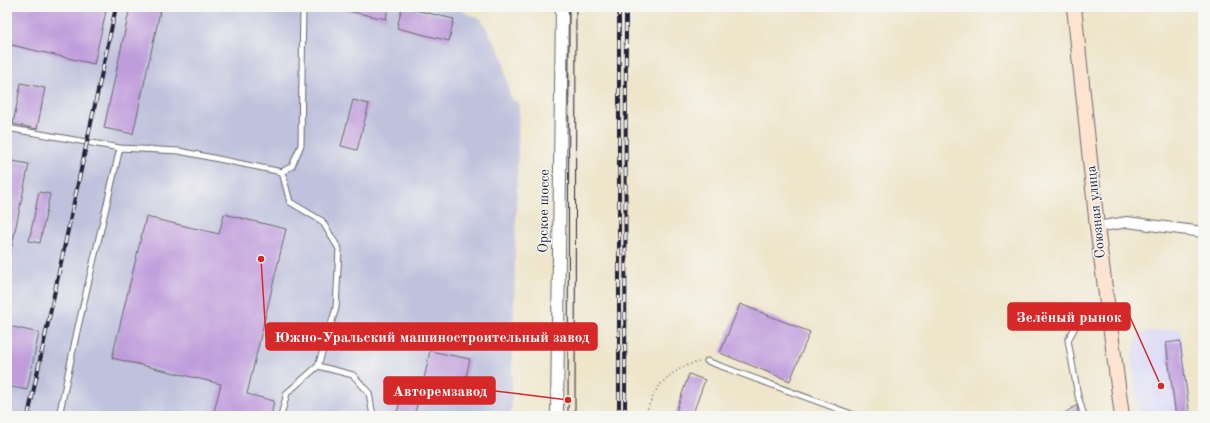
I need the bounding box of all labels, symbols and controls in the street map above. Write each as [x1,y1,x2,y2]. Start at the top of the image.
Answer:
street label: Союзная улица [1084,165,1108,259]
street label: Орское шоссе [536,169,552,253]
callout: Зелёный рынок [1008,303,1130,330]
text: Зелёный рынок [1016,311,1122,326]
callout: Южно-Уральский машиностроительный завод [266,323,597,350]
text: Южно-Уральский машиностроительный завод [275,331,590,346]
callout: Авторемзавод [384,377,495,404]
text: Авторемзавод [393,385,488,400]

